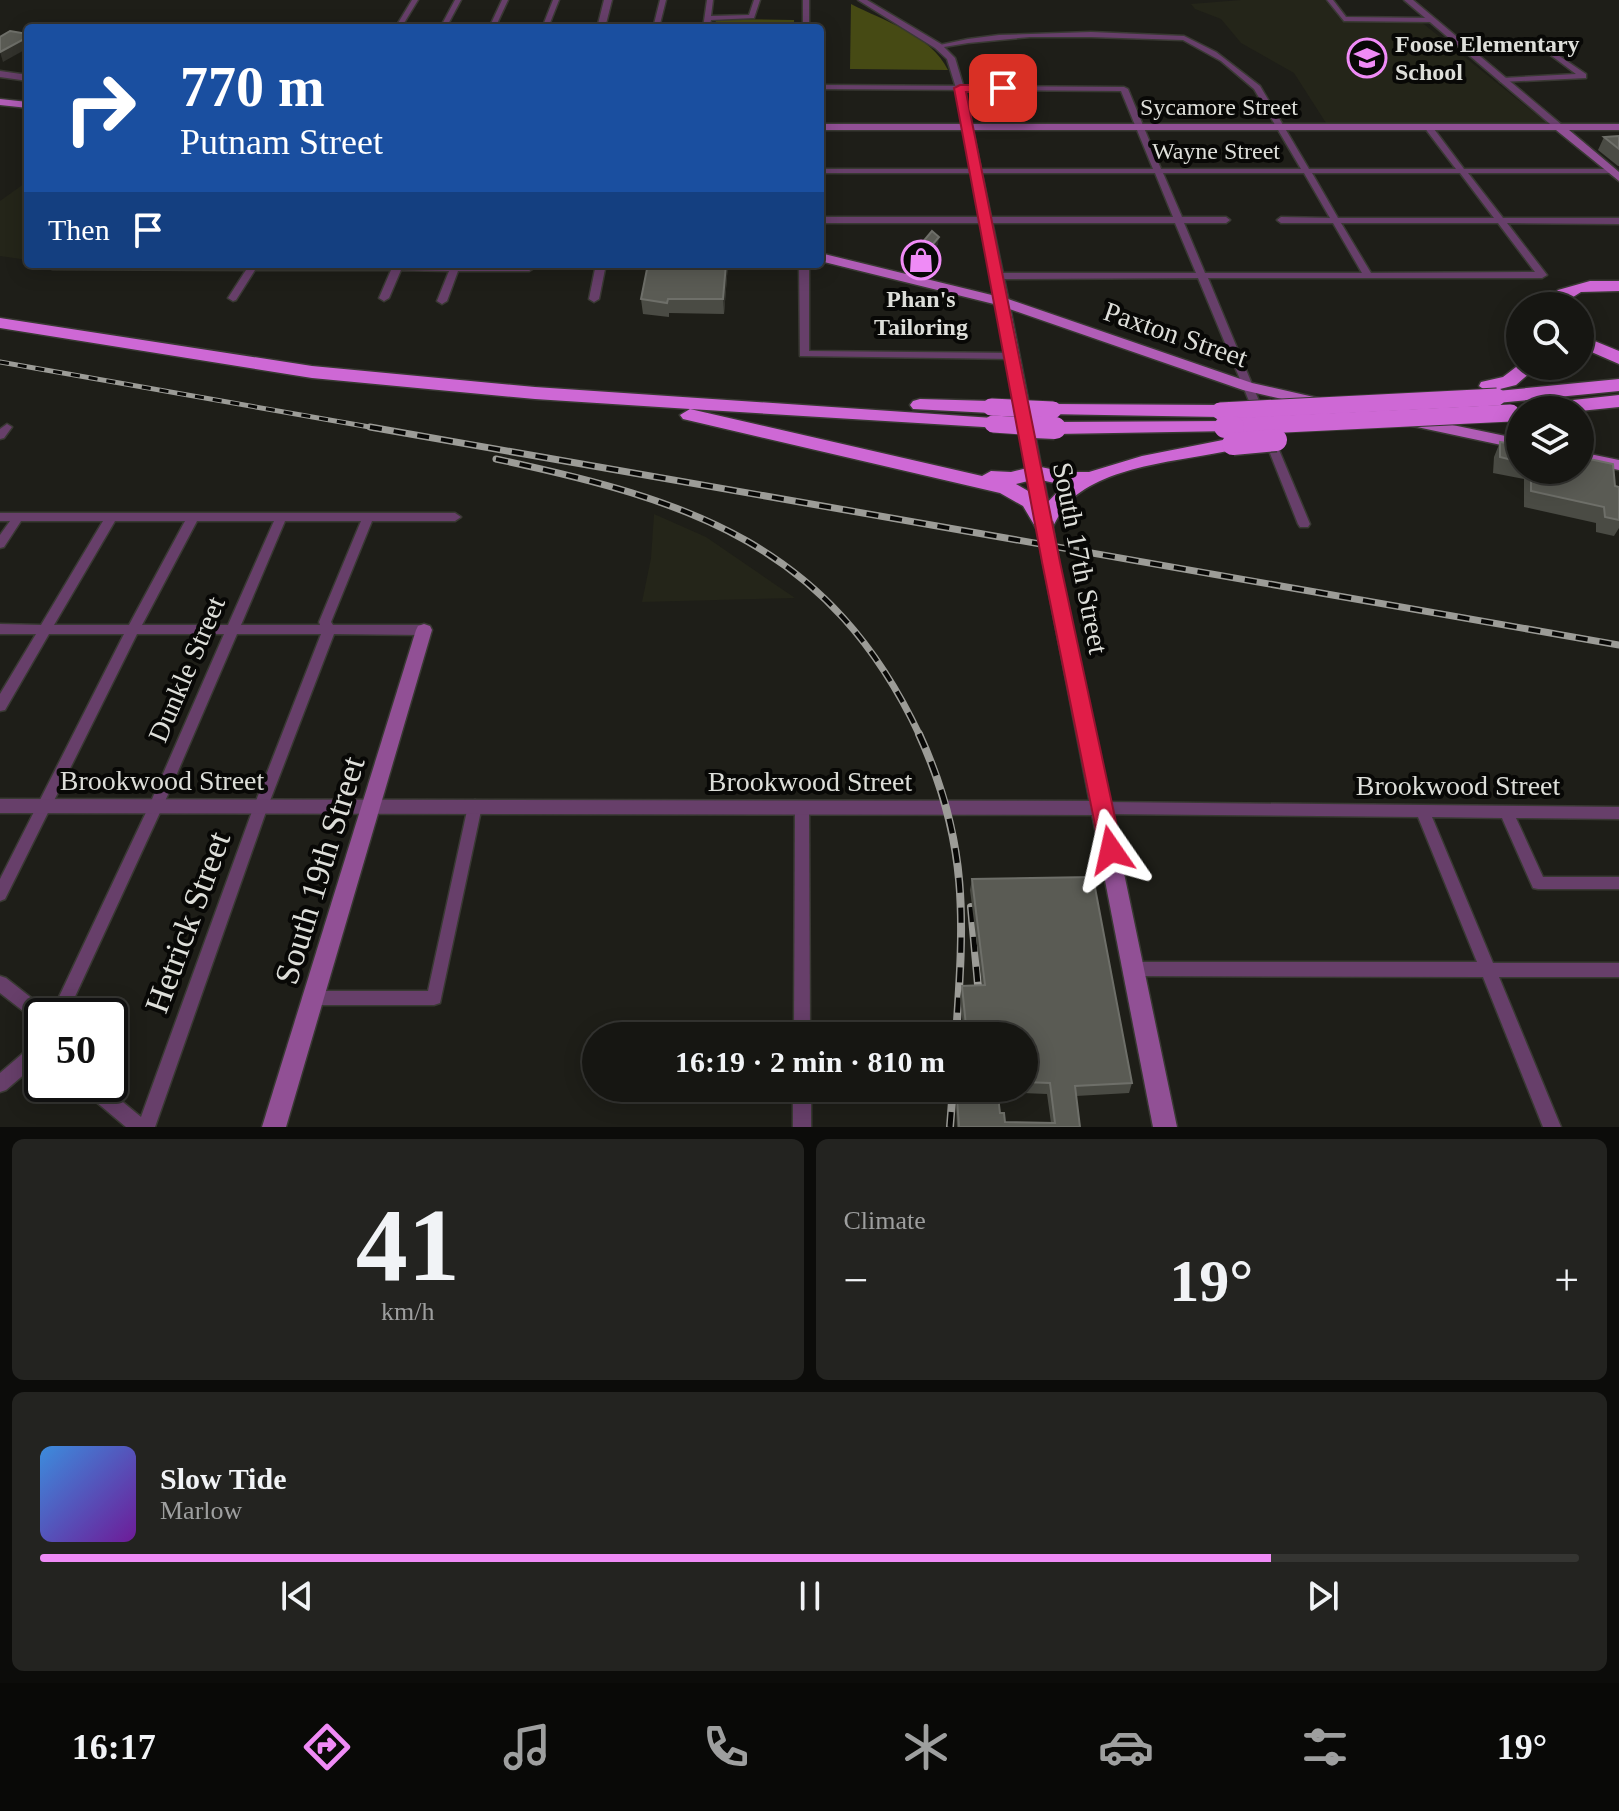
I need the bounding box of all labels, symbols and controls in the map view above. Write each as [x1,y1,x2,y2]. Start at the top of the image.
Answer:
place label: Foose Elementary School [1395,31,1580,85]
school or university icon: Foose Elementary School [1346,37,1388,79]
pin [969,54,1037,122]
icon: right [48,56,152,160]
text: 770 m [180,56,325,118]
icon: arrive [981,66,1025,110]
street label: Sycamore Street [1140,94,1298,120]
text: Putnam Street [180,122,383,162]
street label: Wayne Street [1152,138,1280,164]
icon: arrive [126,208,170,252]
text: Then [48,213,110,246]
shop icon: Phan's Tailoring [900,239,942,281]
place label: Phan's Tailoring [874,286,968,340]
map controls [1506,292,1594,484]
button: search [1506,292,1594,380]
street label: Paxton Street [1100,295,1252,374]
button: layers [1506,396,1594,484]
street label: South 17th Street [1047,460,1114,657]
street label: Dunkle Street [142,592,231,746]
street label: South 19th Street [267,751,372,988]
street label: Brookwood Street [60,765,264,796]
street label: Brookwood Street [708,766,912,797]
street label: Brookwood Street [1356,770,1560,801]
position arrow [1069,808,1153,892]
street label: Hetrick Street [138,826,237,1018]
speed limit sign: 50 [24,998,128,1102]
text: 16:19 · 2 min · 810 m [675,1045,945,1078]
text: 41 [356,1187,460,1302]
text: Climate [844,1206,926,1235]
text: 19° [1169,1248,1253,1314]
text: − [844,1256,868,1305]
text: + [1554,1256,1579,1305]
text: km/h [381,1297,434,1326]
text: Slow Tide [160,1462,286,1495]
text: Marlow [160,1496,242,1525]
icon: previous [275,1574,319,1618]
icon: pause [788,1574,832,1618]
icon: next [1301,1574,1345,1618]
icon: directions [299,1719,355,1775]
icon: music [499,1719,555,1775]
icon: phone [698,1719,754,1775]
icon: climate [898,1719,954,1775]
icon: car [1098,1719,1154,1775]
icon: filters [1297,1719,1353,1775]
text: 16:17 [72,1727,156,1767]
text: 19° [1497,1727,1547,1767]

